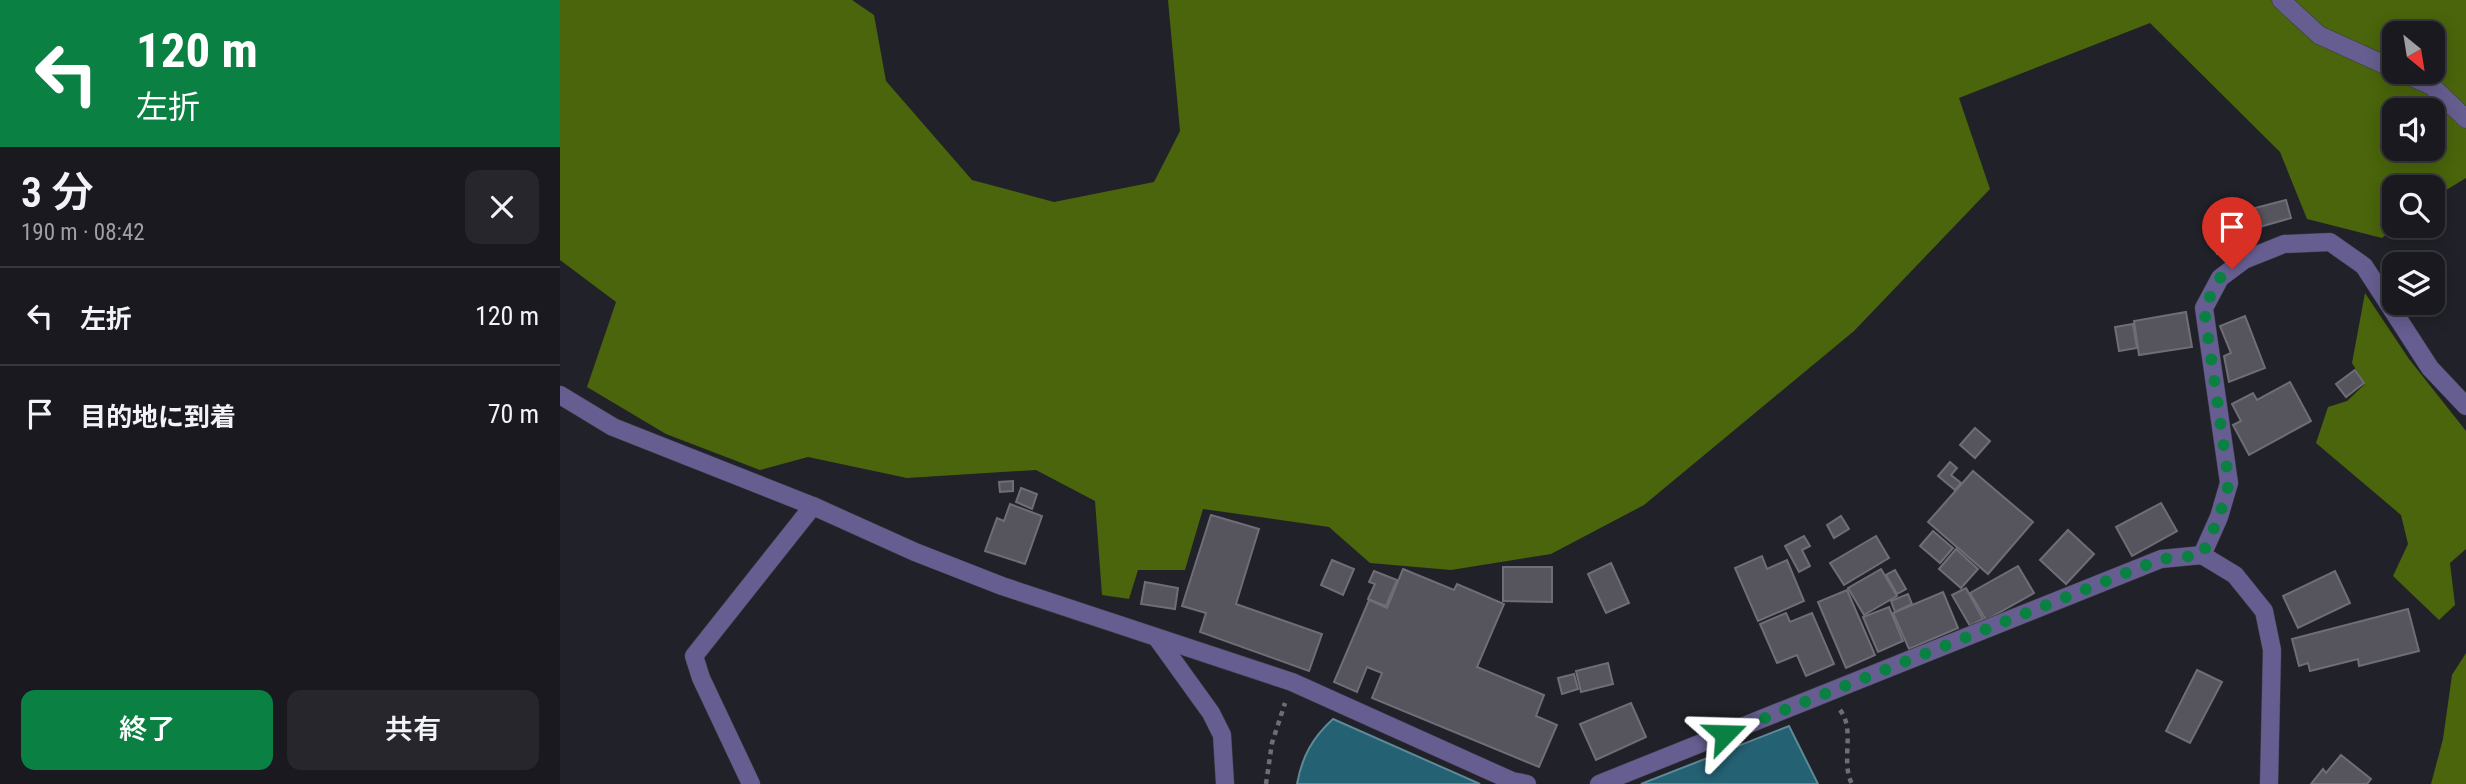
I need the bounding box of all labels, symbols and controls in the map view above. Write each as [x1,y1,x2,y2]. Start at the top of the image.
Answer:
north arrow [2382,21,2445,84]
map controls [2382,21,2445,315]
text: 120 m [136,22,258,79]
icon: left [21,28,112,119]
text: 左折 [136,88,200,126]
button: sound [2382,98,2445,161]
text: 3 分 [21,168,94,217]
button: close [465,170,539,244]
button: search [2382,175,2445,238]
pin [2202,197,2262,269]
icon: arrive [2213,208,2251,246]
text: 190 m · 08:42 [21,219,145,246]
button: layers [2382,252,2445,315]
icon: left [21,297,59,335]
text: 120 m [475,301,539,331]
text: 左折 [80,304,132,334]
icon: arrive [21,395,59,433]
text: 70 m [488,399,539,429]
text: 目的地に到着 [80,402,236,432]
button: 終了 [21,690,273,770]
button: 共有 [287,690,539,770]
position arrow [1688,697,1762,771]

